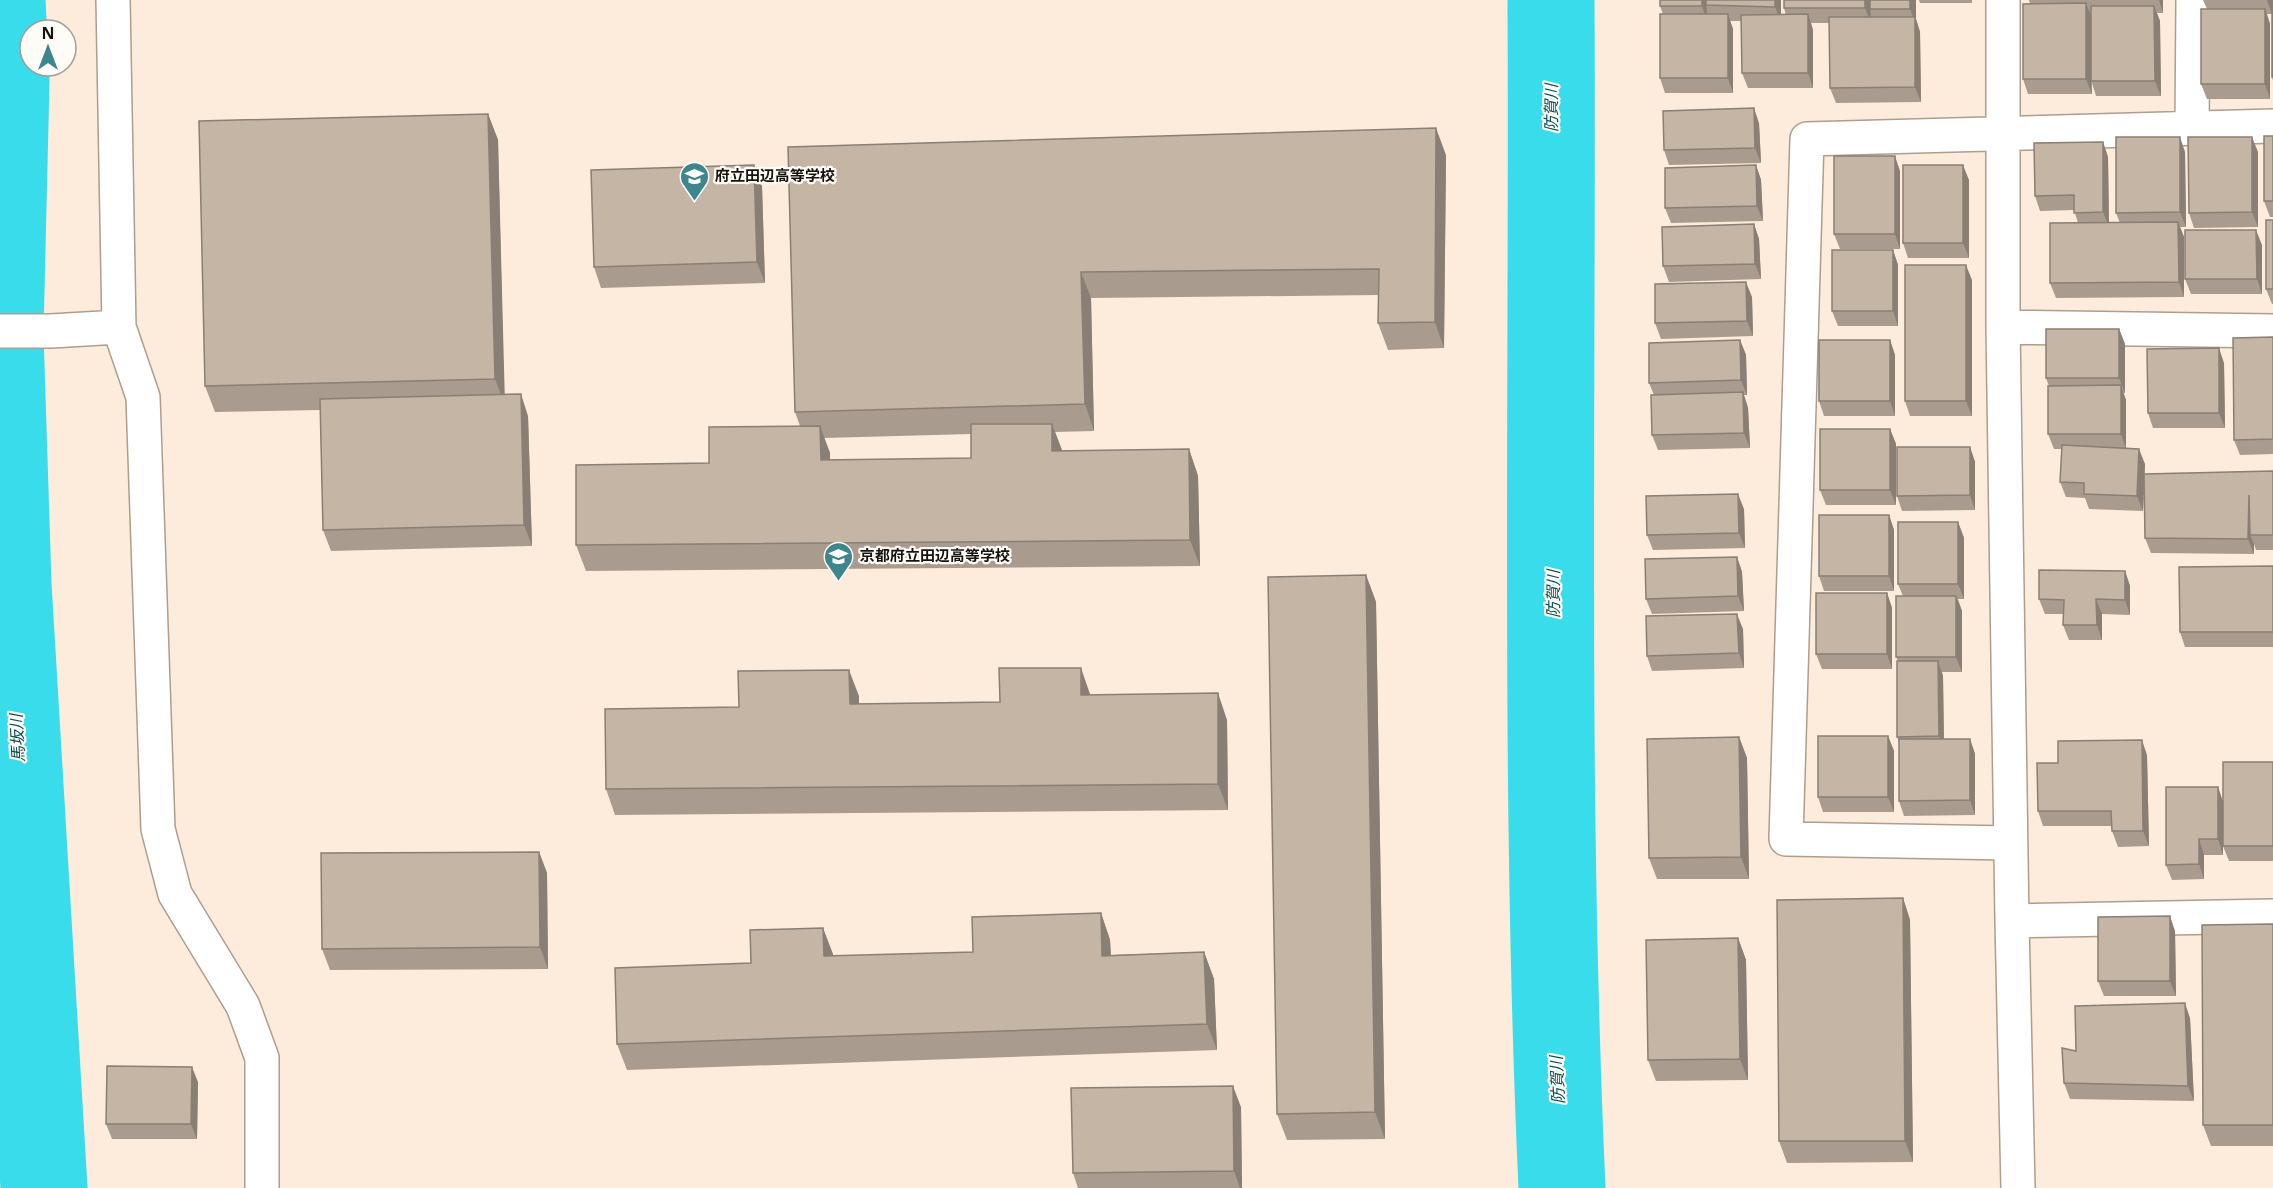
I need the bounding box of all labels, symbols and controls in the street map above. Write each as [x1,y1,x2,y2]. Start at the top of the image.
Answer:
north arrow [18,18,78,78]
text: N [41,22,55,44]
water label: 防賀川 [1540,82,1562,132]
school or university icon: 府立田辺高等学校 [678,160,710,202]
place label: 府立田辺高等学校 [715,165,835,185]
school or university icon: 京都府立田辺高等学校 [823,540,855,582]
place label: 京都府立田辺高等学校 [860,545,1010,565]
water label: 防賀川 [1542,568,1564,618]
water label: 馬坂川 [5,711,29,763]
water label: 防賀川 [1545,1053,1569,1105]

